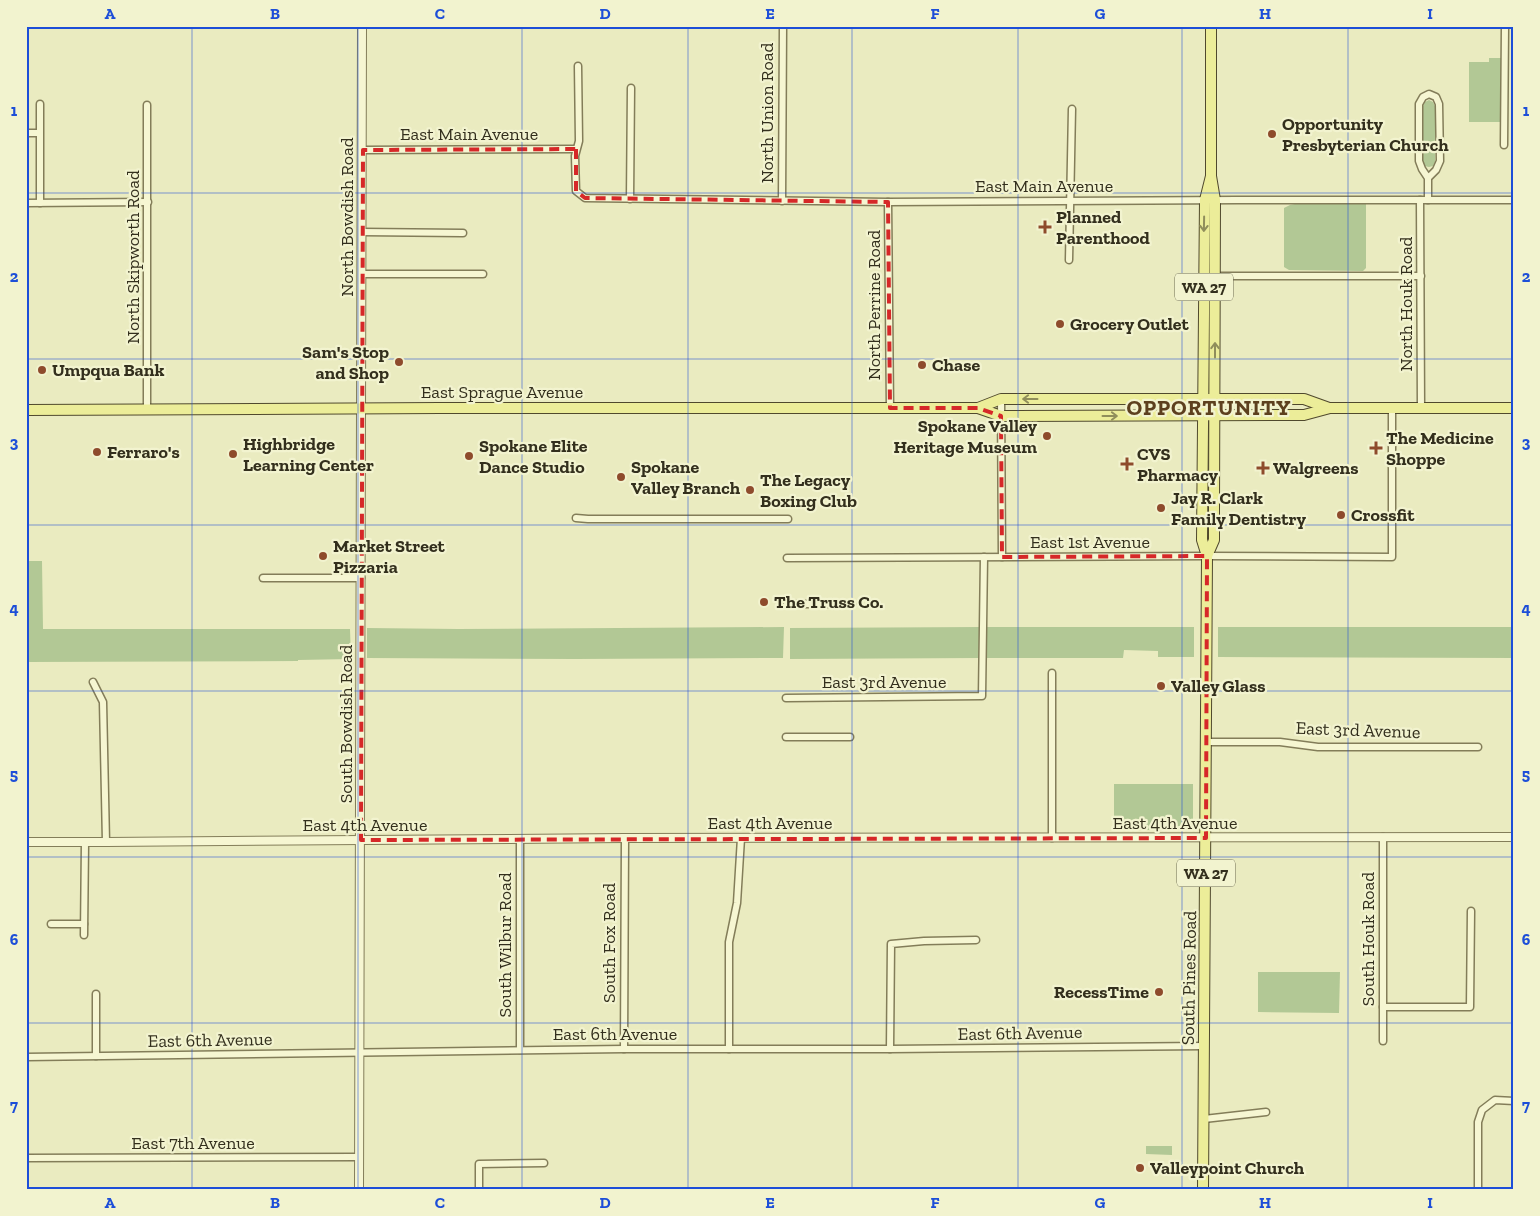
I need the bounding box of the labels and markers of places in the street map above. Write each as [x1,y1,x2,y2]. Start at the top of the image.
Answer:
place label: Opportunity Presbyterian Church [1282,113,1449,156]
marker: Opportunity Presbyterian Church [1266,128,1278,140]
place label: Planned Parenthood [1056,206,1151,249]
marker: Planned Parenthood [1038,220,1052,234]
place label: Grocery Outlet [1070,313,1190,335]
marker: Grocery Outlet [1054,318,1066,330]
place label: Sam's Stop and Shop [302,341,389,384]
place label: Chase [932,354,980,376]
marker: Sam's Stop and Shop [393,356,405,368]
place label: Umpqua Bank [52,359,164,381]
marker: Chase [916,359,928,371]
marker: Umpqua Bank [36,364,48,376]
place label: Spokane Valley Heritage Museum [893,415,1037,458]
place label: The Medicine Shoppe [1386,427,1494,470]
marker: Spokane Valley Heritage Museum [1041,430,1053,442]
place label: Highbridge Learning Center [243,433,374,476]
place label: Spokane Elite Dance Studio [479,435,588,478]
place label: Ferraro's [107,441,180,463]
marker: The Medicine Shoppe [1370,442,1382,454]
place label: CVS Pharmacy [1137,443,1219,486]
marker: Ferraro's [91,446,103,458]
marker: Highbridge Learning Center [227,448,239,460]
marker: Spokane Elite Dance Studio [463,450,475,462]
place label: Spokane Valley Branch [631,456,741,499]
place label: Walgreens [1273,457,1359,479]
marker: CVS Pharmacy [1121,458,1133,470]
marker: Walgreens [1257,462,1269,474]
place label: The Legacy Boxing Club [760,469,857,512]
marker: Spokane Valley Branch [615,471,627,483]
marker: The Legacy Boxing Club [744,484,756,496]
place label: Jay R. Clark Family Dentistry [1171,487,1306,530]
marker: Jay R. Clark Family Dentistry [1155,502,1167,514]
place label: Crossfit [1351,504,1415,526]
marker: Crossfit [1335,509,1347,521]
place label: Market Street Pizzaria [333,535,446,578]
marker: Market Street Pizzaria [317,550,329,562]
place label: The Truss Co. [774,591,883,613]
marker: The Truss Co. [758,596,770,608]
place label: Valley Glass [1171,675,1265,697]
marker: Valley Glass [1155,680,1167,692]
place label: RecessTime [1054,981,1149,1003]
marker: RecessTime [1153,986,1165,998]
place label: Valleypoint Church [1150,1157,1305,1179]
marker: Valleypoint Church [1134,1162,1146,1174]

